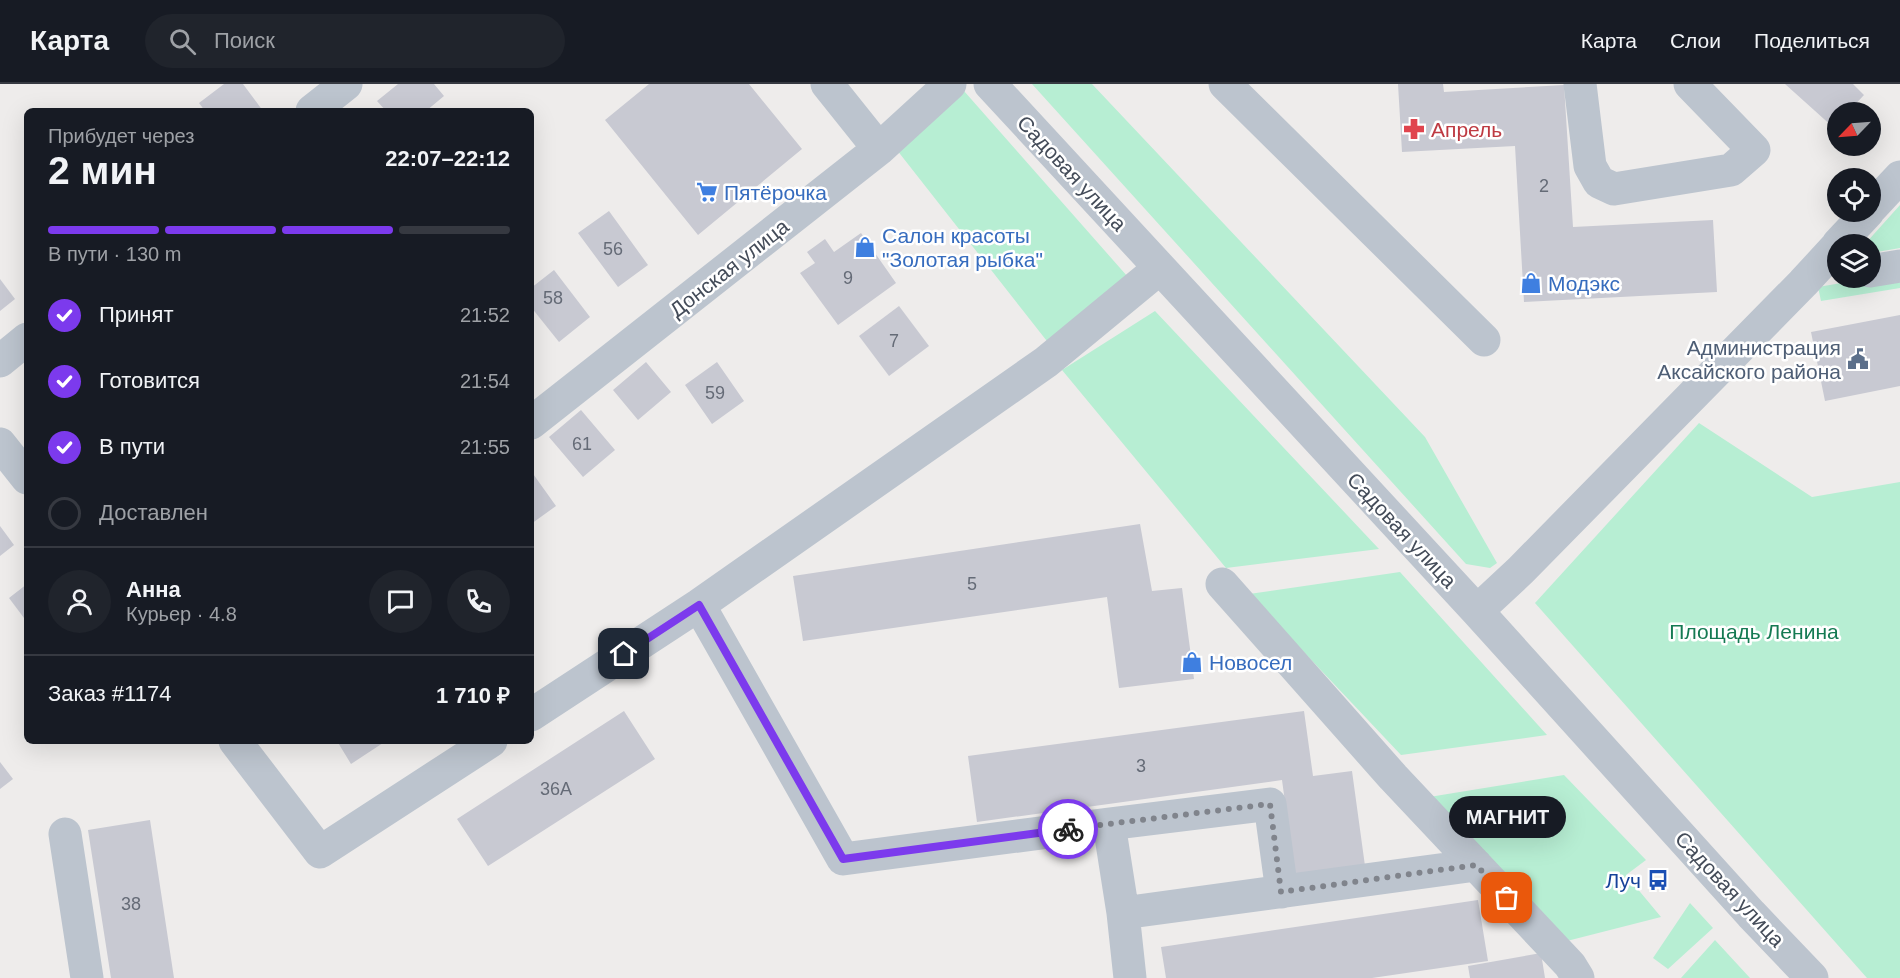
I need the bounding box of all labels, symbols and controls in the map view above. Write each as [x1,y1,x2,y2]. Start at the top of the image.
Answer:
search box [145,14,565,68]
text: Карта [30,25,109,56]
icon: search [166,25,199,58]
text: Поиск [214,28,275,53]
text: Карта [1581,29,1637,52]
text: Слои [1670,29,1721,52]
text: Поделиться [1754,29,1870,52]
north arrow [1827,102,1881,156]
map controls [1827,102,1881,288]
street label: Садовая улица [1013,111,1131,235]
pharmacy icon: Апрель [1402,117,1426,141]
place label: Апрель [1431,118,1502,141]
text: Прибудет через [48,125,194,147]
text: 22:07–22:12 [385,146,510,171]
text: 2 мин [48,149,157,192]
button: locate [1827,168,1881,222]
house number: 2 [1539,176,1549,196]
supermarket icon: Пятёрочка [695,180,719,204]
place label: Пятёрочка [724,181,827,204]
street label: Донская улица [665,214,793,322]
place label: Салон красоты "Золотая рыбка" [882,224,1043,271]
button: layers [1827,234,1881,288]
shop icon: Салон красоты "Золотая рыбка" [853,235,877,259]
house number: 56 [603,239,623,259]
text: В пути · 130 m [48,243,181,265]
house number: 9 [843,268,853,288]
shop icon: Модэкс [1519,271,1543,295]
place label: Модэкс [1548,272,1620,295]
house number: 58 [543,288,563,308]
icon: check [48,299,81,332]
text: Принят [99,302,173,327]
text: 21:52 [460,304,510,326]
house number: 7 [889,331,899,351]
place label: Администрация Аксайского района [1657,336,1841,383]
public building icon: Администрация Аксайского района [1846,347,1870,371]
icon: check [48,365,81,398]
text: Готовится [99,368,200,393]
text: 21:54 [460,370,510,392]
house number: 59 [705,383,725,403]
icon: check [48,431,81,464]
text: В пути [99,434,165,459]
house number: 61 [572,434,592,454]
text: 21:55 [460,436,510,458]
street label: Садовая улица [1343,468,1461,592]
text: Доставлен [99,500,208,525]
button: person [48,570,111,633]
button: chat [369,570,432,633]
button: phone [447,570,510,633]
house number: 5 [967,574,977,594]
text: Анна [126,577,181,602]
text: Курьер · 4.8 [126,603,237,625]
park label: Площадь Ленина [1669,620,1839,643]
pin [598,628,649,679]
icon: home [607,637,640,670]
shop icon: Новосел [1180,650,1204,674]
place label: Новосел [1209,651,1292,674]
text: Заказ #1174 [48,681,171,706]
text: 1 710 ₽ [436,683,510,708]
house number: 3 [1136,756,1146,776]
house number: 36А [540,779,572,799]
callout: МАГНИТ [1448,796,1565,838]
courier [1038,799,1098,859]
text: МАГНИТ [1466,806,1549,828]
icon: bike [1052,813,1085,846]
street label: Садовая улица [1671,827,1789,951]
bus stop icon: Луч [1646,868,1670,892]
place label: Луч [1606,869,1641,892]
pin [1481,872,1532,923]
icon: bag [1490,881,1523,914]
house number: 38 [121,894,141,914]

